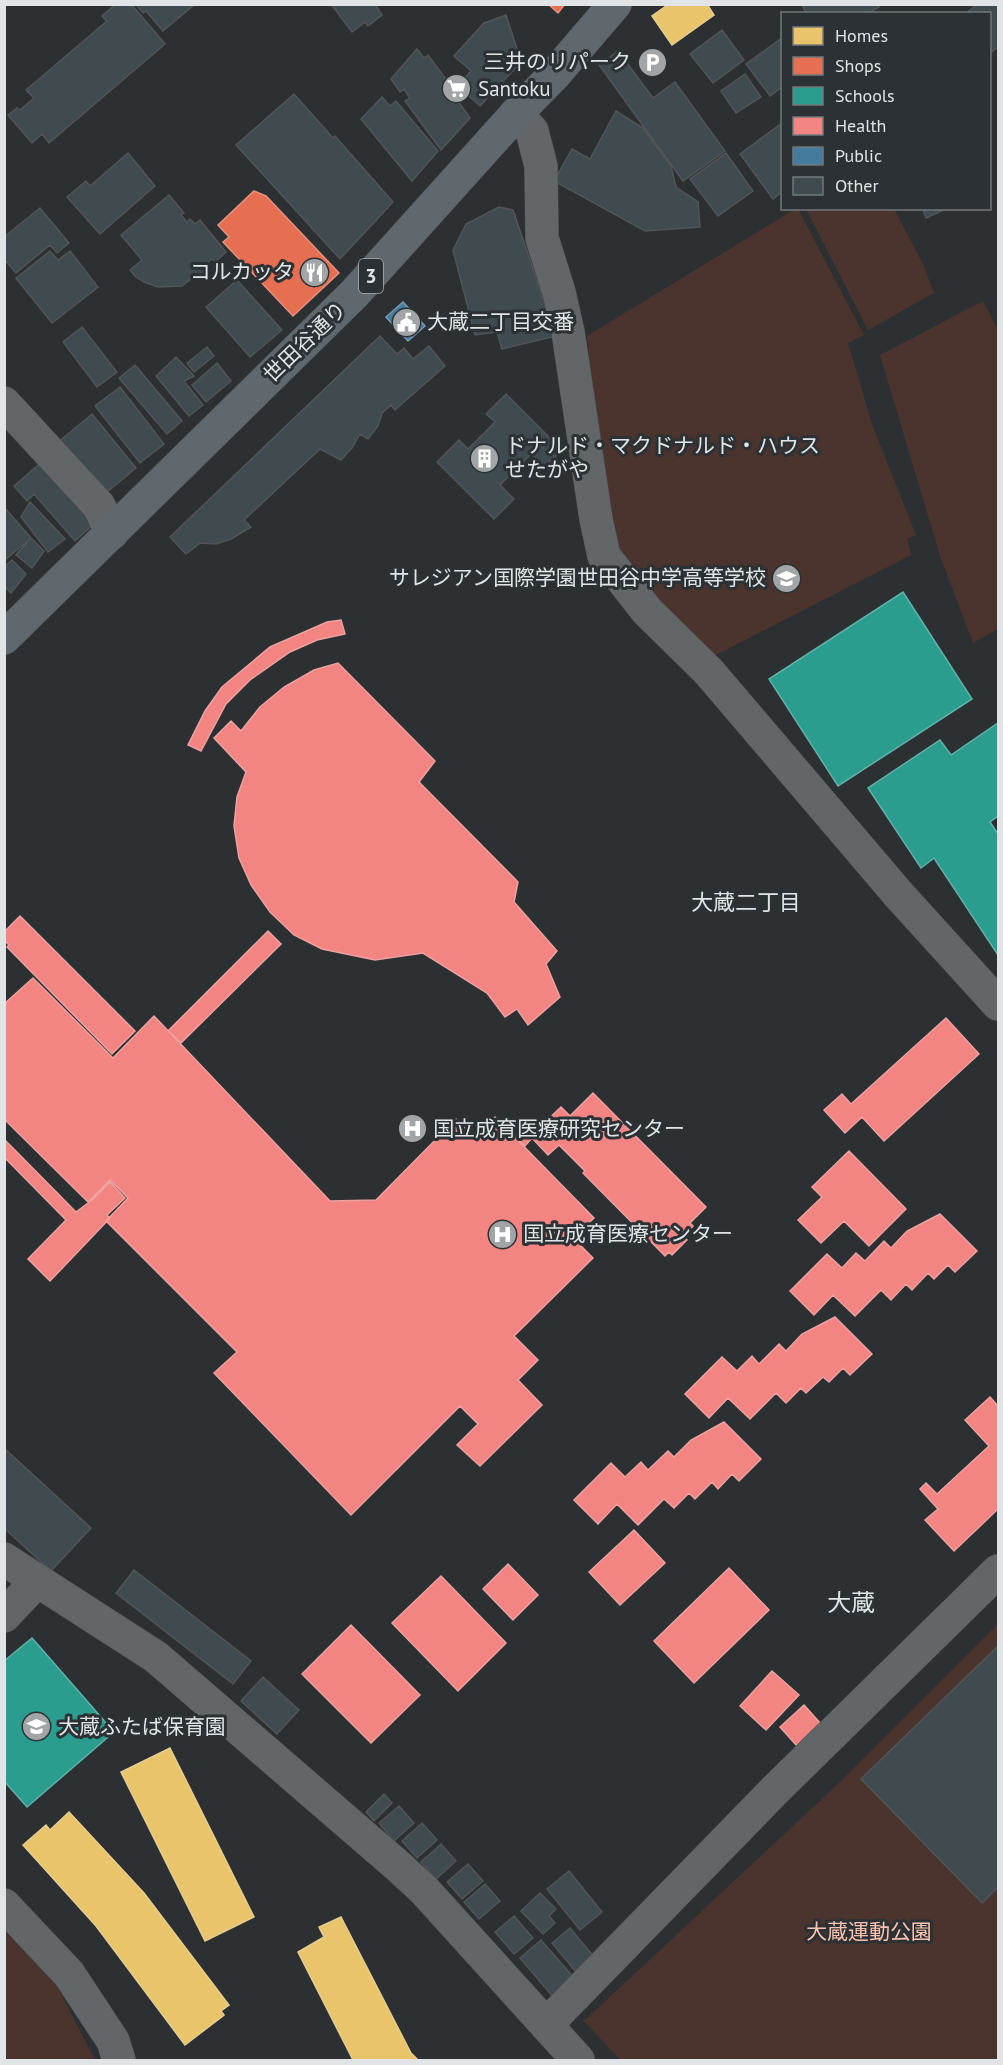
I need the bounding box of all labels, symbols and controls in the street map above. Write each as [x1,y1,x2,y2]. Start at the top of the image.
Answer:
legend [781,12,991,210]
text: Homes [835,24,888,47]
parking icon: 三井のリパーク [636,46,668,78]
place label: 三井のリパーク [484,48,631,75]
text: Shops [835,54,881,77]
supermarket icon: Santoku [441,73,473,105]
place label: Santoku [478,75,551,102]
text: Schools [835,84,895,107]
text: Health [835,114,886,137]
text: Public [835,144,882,167]
text: Other [835,174,879,197]
restaurant icon: コルカッタ [299,256,331,288]
place label: コルカッタ [190,258,294,285]
road number: 3 [359,259,383,293]
street label: 世田谷通り [258,295,352,388]
public building icon: 大蔵二丁目交番 [390,306,422,338]
place label: 大蔵二丁目交番 [427,308,574,335]
place label: ドナルド・マクドナルド・ハウス せたがや [505,432,820,483]
building icon: ドナルド・マクドナルド・ハウス せたがや [468,442,500,474]
school or university icon: サレジアン国際学園世田谷中学高等学校 [771,562,803,594]
place label: サレジアン国際学園世田谷中学高等学校 [389,564,766,591]
district label: 大蔵二丁目 [691,888,801,916]
hospital icon: 国立成育医療研究センター [396,1113,428,1145]
place label: 国立成育医療研究センター [433,1115,685,1142]
hospital icon: 国立成育医療センター [486,1218,518,1250]
place label: 国立成育医療センター [523,1220,733,1247]
district label: 大蔵 [827,1587,875,1618]
school or university icon: 大蔵ふたば保育園 [21,1711,53,1743]
place label: 大蔵ふたば保育園 [58,1713,226,1740]
park label: 大蔵運動公園 [806,1918,932,1945]

